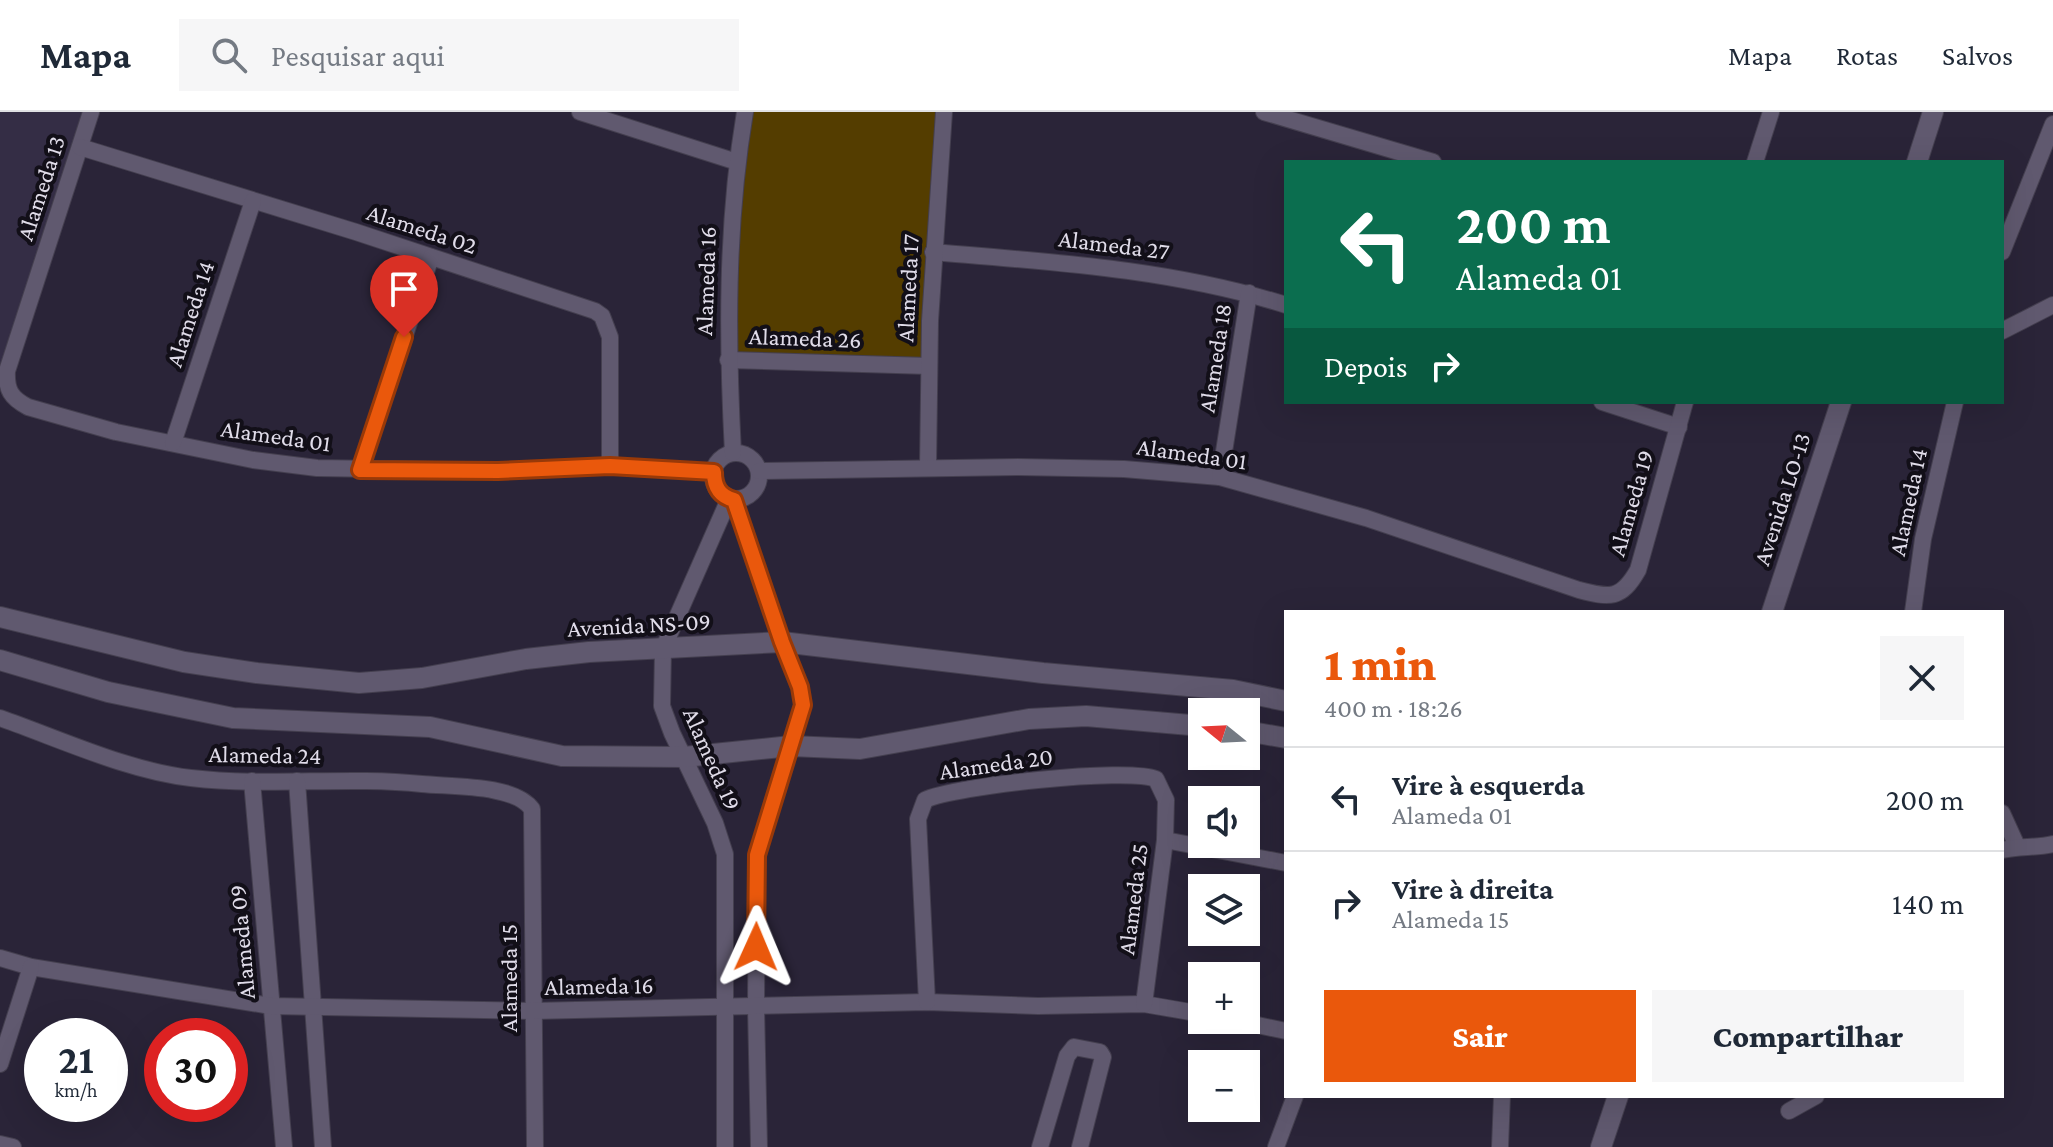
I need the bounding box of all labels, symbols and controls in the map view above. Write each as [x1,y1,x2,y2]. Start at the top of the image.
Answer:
search box [179,19,739,91]
icon: search [207,33,251,77]
text: Mapa [40,34,131,76]
text: Pesquisar aqui [271,39,445,72]
text: Mapa [1728,40,1792,71]
text: Rotas [1836,40,1898,71]
text: Salvos [1942,40,2013,71]
street label: Alameda 13 [11,132,70,244]
icon: left [1324,192,1428,296]
text: 200 m [1456,193,1611,255]
street label: Alameda 02 [364,198,480,259]
street label: Alameda 27 [1057,224,1171,265]
street label: Alameda 16 [690,226,721,336]
street label: Alameda 17 [891,233,924,343]
pin [370,255,438,337]
street label: Alameda 14 [160,258,219,370]
text: Alameda 01 [1456,258,1622,298]
icon: arrive [382,267,426,311]
street label: Alameda 18 [1193,301,1236,414]
street label: Alameda 26 [748,322,862,353]
icon: right [1423,344,1467,388]
text: Depois [1324,350,1407,383]
street label: Alameda 01 [219,414,333,457]
street label: Avenida LO-13 [1747,429,1816,569]
street label: Alameda 01 [1135,432,1249,475]
street label: Alameda 14 [1883,446,1932,558]
street label: Alameda 19 [1602,447,1659,559]
street label: Avenida NS-09 [567,607,711,642]
button: close [1880,636,1964,720]
text: 1 min [1324,637,1436,690]
text: 400 m · 18:26 [1324,694,1463,723]
north arrow [1188,698,1260,770]
map controls [1188,698,1260,1122]
street label: Alameda 19 [678,703,747,814]
street label: Alameda 24 [208,740,322,769]
street label: Alameda 20 [938,742,1054,785]
text: Vire à esquerda [1392,768,1585,801]
icon: left [1324,777,1368,821]
text: 200 m [1886,783,1964,816]
button: sound [1188,786,1260,858]
text: Alameda 01 [1392,801,1512,830]
street label: Alameda 25 [1112,842,1153,956]
text: Vire à direita [1392,872,1554,905]
button: layers [1188,874,1260,946]
icon: right [1324,881,1368,925]
street label: Alameda 09 [223,884,260,1000]
text: 140 m [1892,887,1964,920]
position arrow [714,905,798,989]
text: Alameda 15 [1392,905,1509,934]
street label: Alameda 15 [495,924,522,1032]
button: + [1188,962,1260,1034]
street label: Alameda 16 [544,971,654,1000]
button: Sair [1324,990,1636,1082]
button: Compartilhar [1652,990,1964,1082]
speed limit sign: 30 [144,1018,248,1122]
text: 21 [58,1037,94,1082]
button: − [1188,1050,1260,1122]
text: km/h [54,1079,98,1101]

